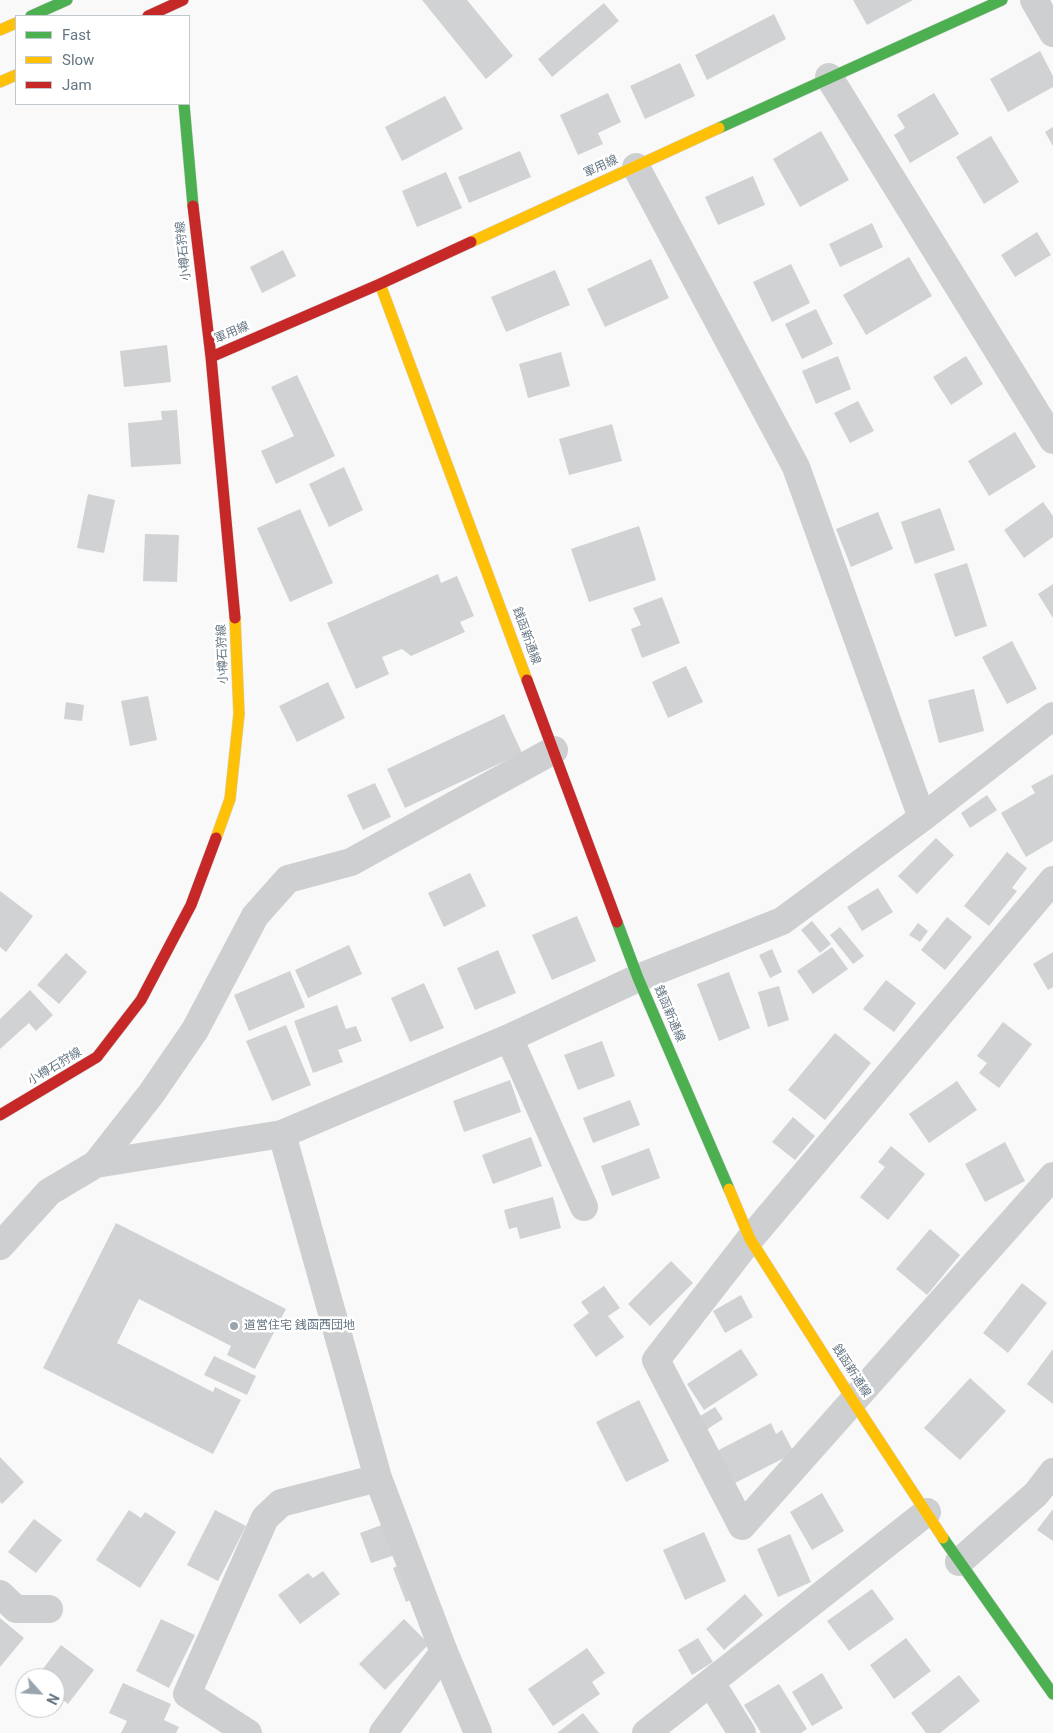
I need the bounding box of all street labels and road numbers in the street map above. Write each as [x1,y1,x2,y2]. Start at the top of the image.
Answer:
street label: 軍用線 [582,153,620,181]
street label: 小樽石狩線 [174,220,194,282]
street label: 軍用線 [213,319,251,347]
street label: 銭函新通線 [509,605,543,667]
street label: 小樽石狩線 [215,624,231,684]
street label: 銭函新通線 [651,984,687,1044]
street label: 小樽石狩線 [26,1045,84,1089]
street label: 銭函新通線 [829,1342,873,1400]

